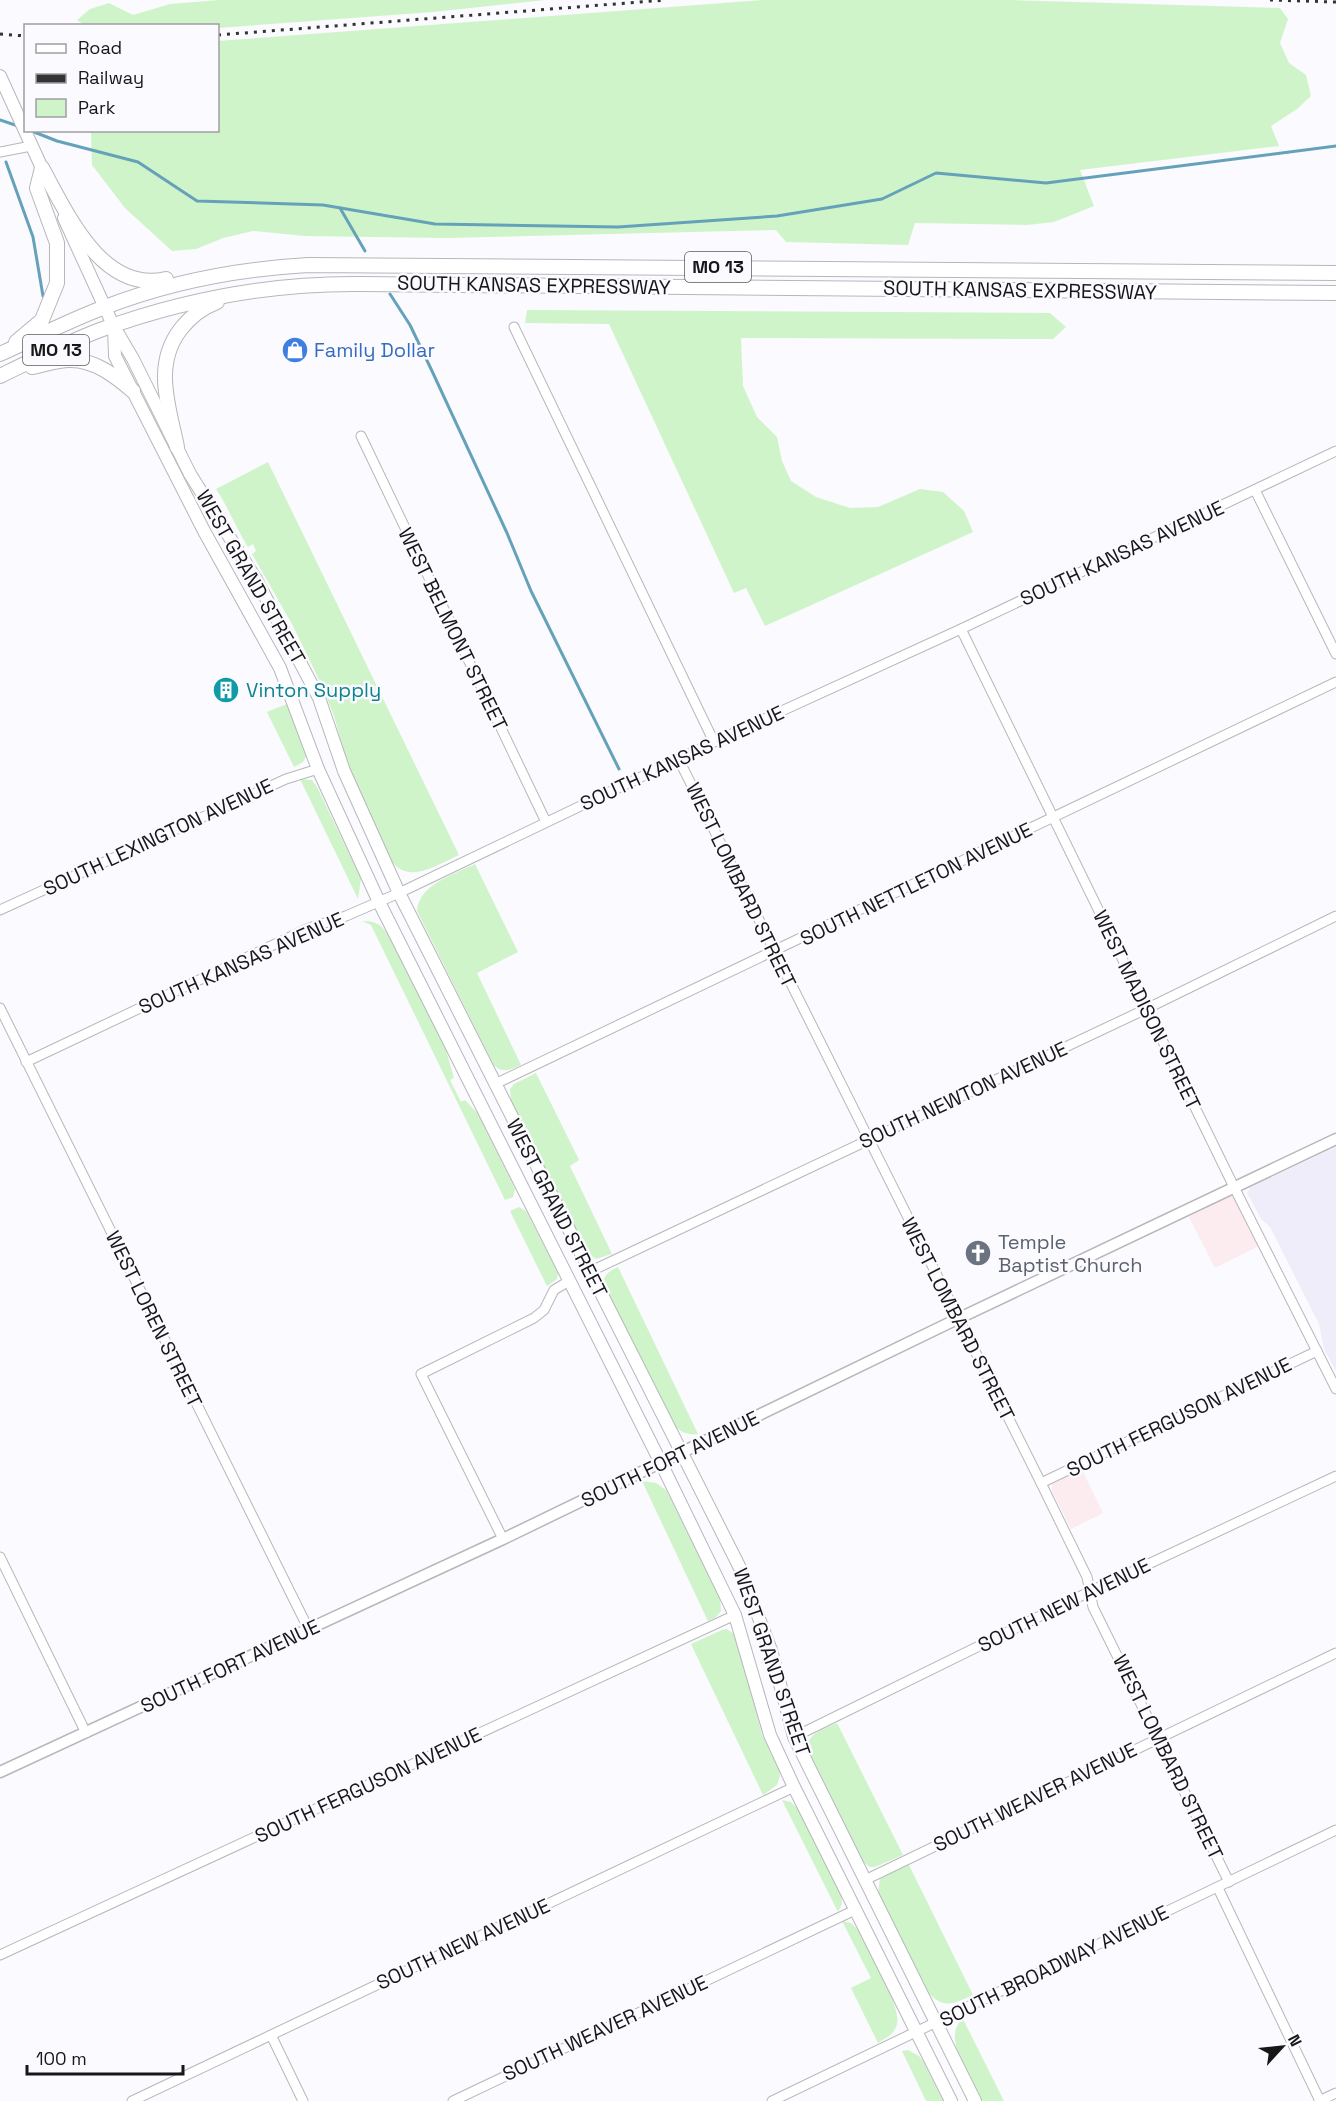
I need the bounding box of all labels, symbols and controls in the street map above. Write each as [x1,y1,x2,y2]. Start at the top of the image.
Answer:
legend [24,24,219,132]
text: Road [78,36,122,59]
text: Railway [78,66,144,89]
text: Park [78,96,116,119]
road number: MO 13 [685,252,751,282]
street label: SOUTH KANSAS EXPRESSWAY [397,270,671,300]
street label: SOUTH KANSAS EXPRESSWAY [883,275,1157,305]
road number: MO 13 [23,335,89,365]
shop icon: Family Dollar [280,335,310,365]
place label: Family Dollar [314,337,435,363]
street label: WEST GRAND STREET [190,485,312,669]
street label: SOUTH KANSAS AVENUE [1016,494,1228,612]
street label: WEST BELMONT STREET [392,523,514,735]
building icon: Vinton Supply [211,675,241,705]
place label: Vinton Supply [246,677,381,703]
street label: SOUTH KANSAS AVENUE [576,699,788,817]
street label: SOUTH LEXINGTON AVENUE [39,772,277,902]
street label: WEST LOMBARD STREET [680,778,802,992]
street label: SOUTH NETTLETON AVENUE [796,816,1036,952]
street label: SOUTH KANSAS AVENUE [134,906,348,1020]
street label: WEST MADISON STREET [1087,906,1207,1114]
street label: SOUTH NEWTON AVENUE [855,1035,1071,1155]
street label: WEST GRAND STREET [501,1114,613,1302]
street label: WEST LOMBARD STREET [895,1213,1021,1425]
street label: WEST LOREN STREET [100,1226,208,1412]
place label: Temple Baptist Church [998,1229,1143,1278]
church icon: Temple Baptist Church [963,1238,993,1268]
street label: SOUTH FERGUSON AVENUE [1062,1351,1296,1483]
street label: SOUTH FORT AVENUE [577,1405,763,1513]
street label: SOUTH NEW AVENUE [973,1552,1155,1658]
street label: WEST GRAND STREET [728,1565,816,1760]
street label: SOUTH FORT AVENUE [136,1613,324,1719]
street label: WEST LOMBARD STREET [1107,1650,1229,1864]
street label: SOUTH FERGUSON AVENUE [251,1721,485,1849]
street label: SOUTH WEAVER AVENUE [929,1736,1141,1858]
street label: SOUTH NEW AVENUE [372,1892,554,1996]
street label: SOUTH BROADWAY AVENUE [935,1899,1173,2033]
street label: SOUTH WEAVER AVENUE [498,1969,712,2087]
north arrow [1252,2017,1312,2077]
text: N [1283,2031,1307,2050]
scale bar [27,2038,183,2076]
text: 100 m [36,2047,87,2070]

